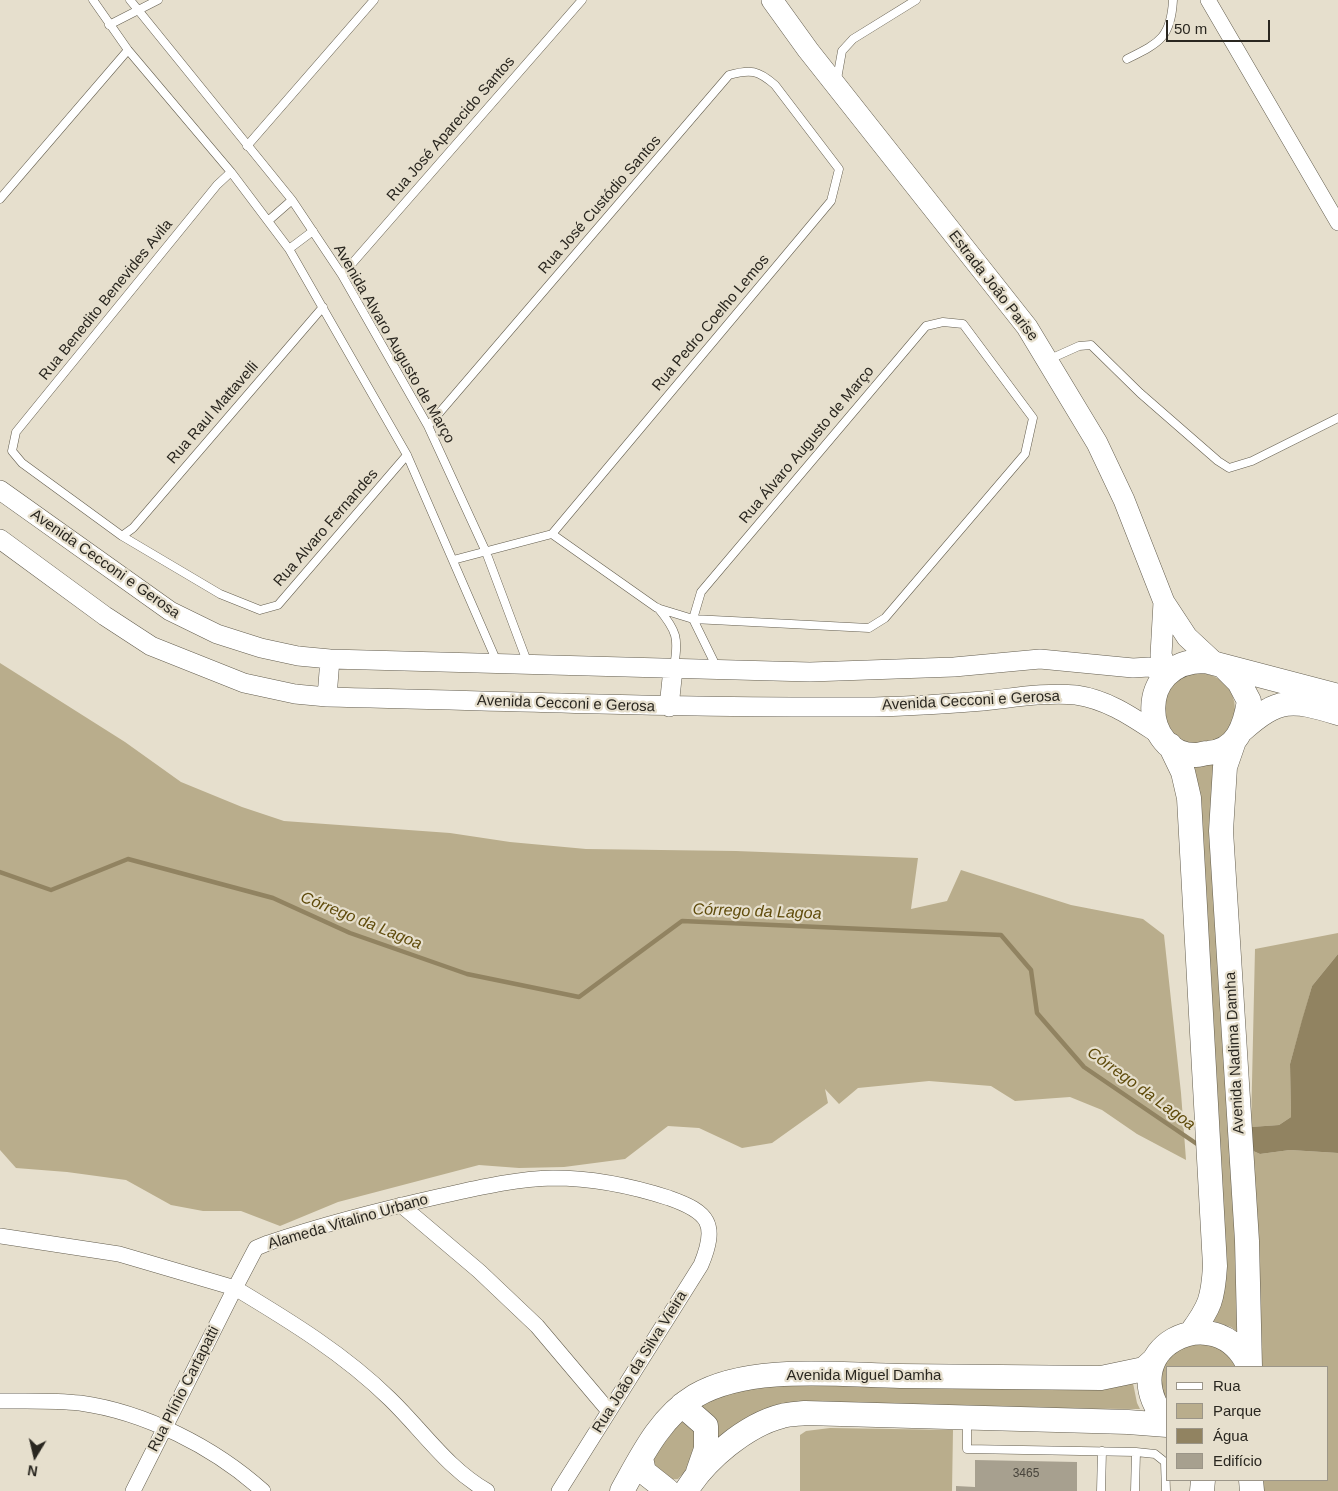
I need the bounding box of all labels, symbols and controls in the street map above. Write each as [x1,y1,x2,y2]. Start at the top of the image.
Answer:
scale bar [1168,10,1272,42]
text: 50 m [1174,20,1207,37]
street label: Rua José Aparecido Santos [383,53,519,205]
street label: Rua José Custódio Santos [535,132,665,278]
street label: Rua Benedito Benevides Avila [36,216,176,384]
street label: Estrada João Parise [944,227,1042,345]
street label: Avenida Alvaro Augusto de Março [330,241,458,447]
street label: Rua Pedro Coelho Lemos [649,251,773,395]
street label: Rua Raul Mattavelli [164,358,262,468]
street label: Rua Álvaro Augusto de Março [736,363,878,527]
street label: Rua Alvaro Fernandes [270,465,382,591]
street label: Avenida Cecconi e Gerosa [27,506,183,622]
street label: Avenida Cecconi e Gerosa [882,687,1060,715]
street label: Avenida Cecconi e Gerosa [477,692,655,716]
water label: Córrego da Lagoa [298,888,424,954]
water label: Córrego da Lagoa [692,900,822,924]
street label: Avenida Nadima Damha [1222,971,1248,1135]
water label: Córrego da Lagoa [1083,1043,1199,1135]
street label: Alameda Vitalino Urbano [266,1191,430,1253]
street label: Rua João da Silva Vieira [589,1288,691,1436]
street label: Rua Plínio Cartapatti [145,1323,223,1455]
legend [1166,1366,1328,1481]
street label: Avenida Miguel Damha [787,1367,941,1385]
text: Rua [1213,1377,1241,1394]
text: Parque [1213,1402,1261,1419]
text: Água [1213,1427,1248,1444]
north arrow [10,1431,60,1481]
text: Edifício [1213,1452,1262,1469]
text: N [26,1462,39,1480]
house number: 3465 [1013,1467,1039,1481]

